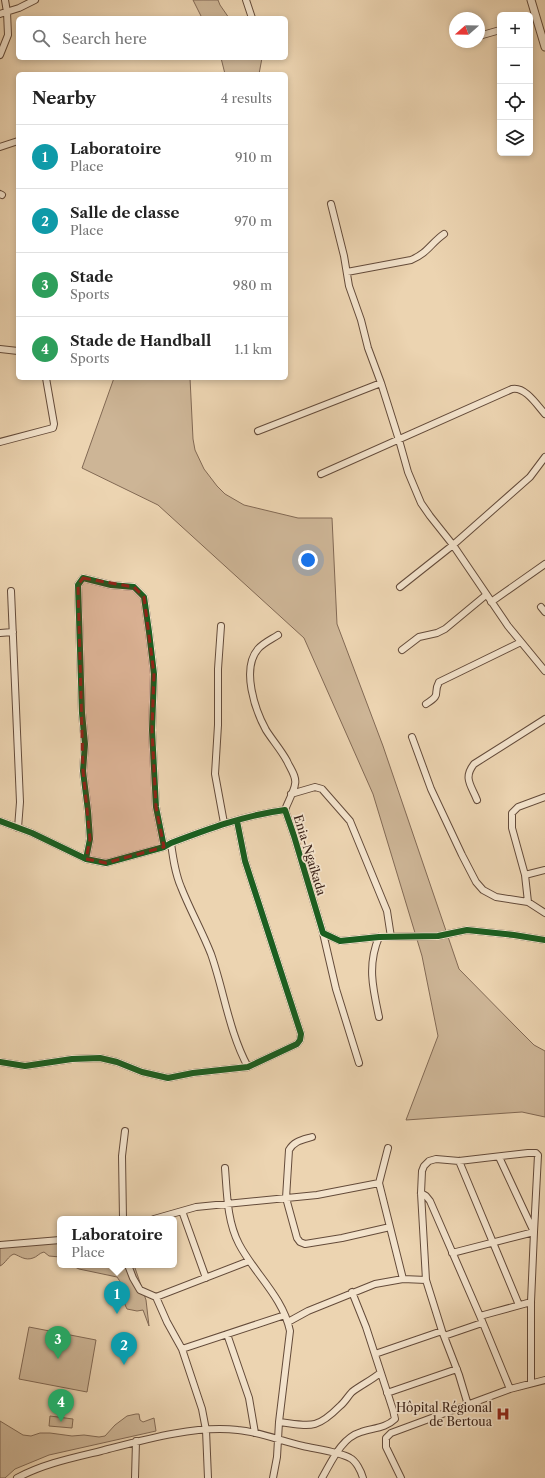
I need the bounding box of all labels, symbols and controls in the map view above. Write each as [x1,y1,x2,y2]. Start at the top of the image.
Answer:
north arrow [449,12,485,48]
map controls [497,12,533,156]
button: + [497,12,533,48]
search box [16,16,288,60]
icon: search [30,27,52,49]
text: Search here [62,29,147,48]
button: − [497,48,533,84]
button: locate [497,84,533,120]
text: Nearby [32,88,96,108]
text: 4 results [221,90,272,106]
button: layers [497,120,533,156]
text: Laboratoire [70,139,161,158]
text: 1 [42,149,48,165]
text: 910 m [235,149,272,165]
text: Place [70,158,103,174]
text: Salle de classe [70,203,179,222]
text: 2 [41,213,49,229]
text: 970 m [234,213,272,229]
text: Place [70,222,103,238]
text: Stade [70,267,113,286]
text: 3 [41,277,49,293]
text: 980 m [233,277,272,293]
text: Sports [70,286,109,302]
text: Stade de Handball [70,331,211,350]
text: 4 [41,341,49,357]
text: 1.1 km [235,341,272,357]
text: Sports [70,350,109,366]
your location [298,550,318,570]
street label: Enia-Ngaîkada [291,813,330,898]
popup [57,1216,177,1268]
text: Laboratoire [71,1225,163,1244]
text: Place [71,1244,105,1260]
pin: 1 [104,1281,130,1314]
pin: 3 [45,1326,71,1359]
pin: 2 [111,1332,137,1365]
pin: 4 [48,1389,74,1422]
place label: Hôpital Régional de Bertoua [396,1400,493,1429]
hospital icon: Hôpital Régional de Bertoua [495,1406,511,1422]

